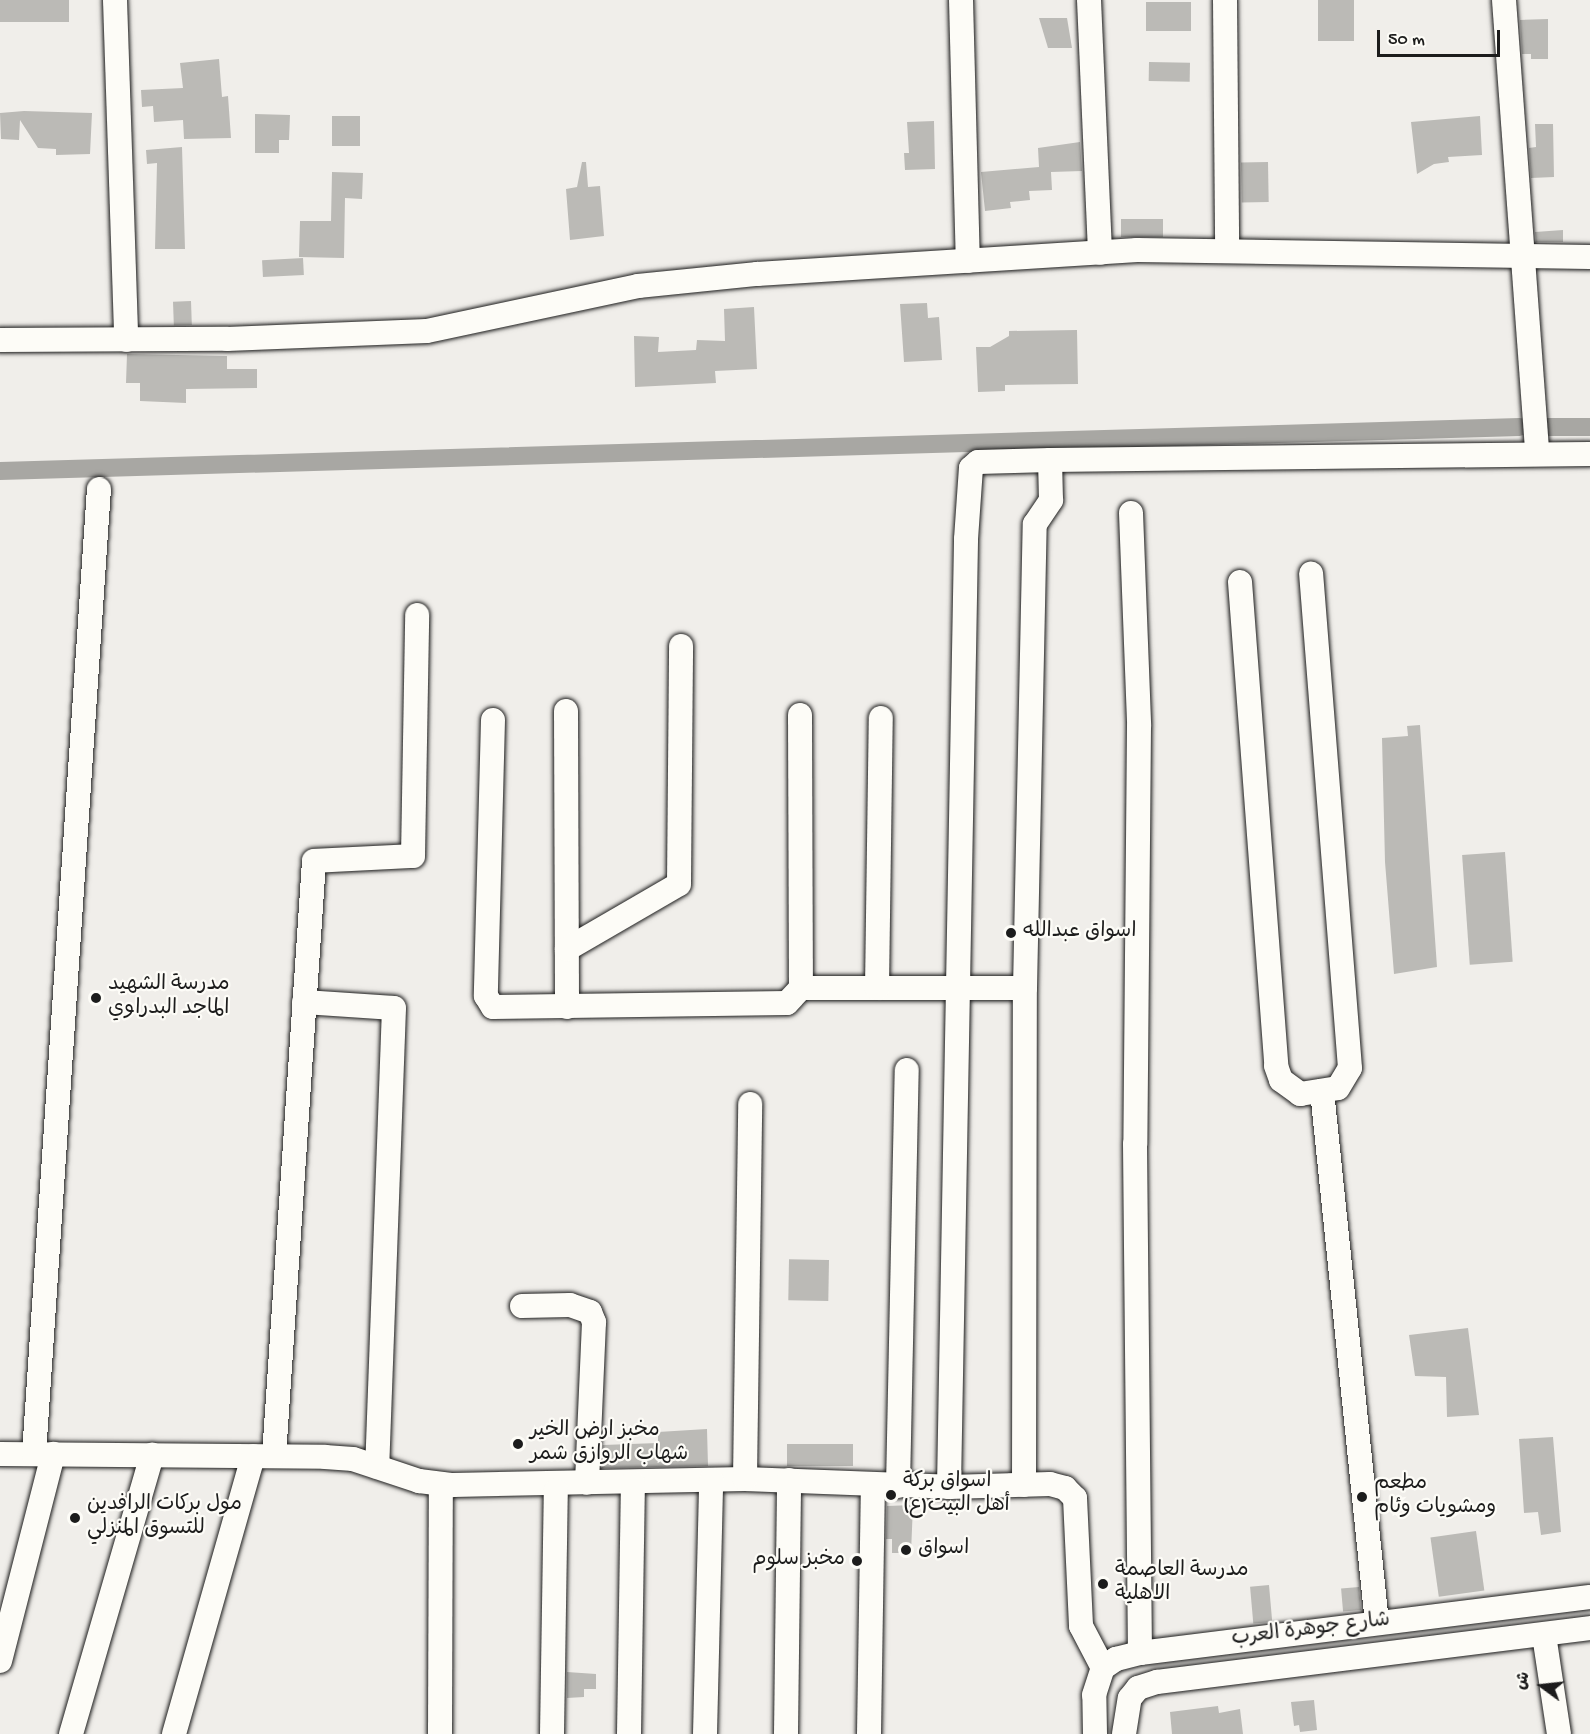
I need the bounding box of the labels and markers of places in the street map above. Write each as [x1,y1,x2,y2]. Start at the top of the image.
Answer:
place label: اسواق عبدالله [1023,920,1136,946]
marker: اسواق عبدالله [1004,926,1018,940]
place label: مدرسة الشهيد الماجد البدراوي [108,973,230,1023]
marker: مدرسة الشهيد الماجد البدراوي [89,991,103,1005]
place label: مخبز ارض الخير شهاب الروازق شمر [530,1419,688,1469]
marker: مخبز ارض الخير شهاب الروازق شمر [511,1437,525,1451]
place label: اسواق بركة أهل البيت(ع) [903,1470,1010,1520]
place label: مطعم ومشويات وئام [1374,1472,1496,1522]
marker: اسواق بركة أهل البيت(ع) [884,1488,898,1502]
marker: مطعم ومشويات وئام [1355,1490,1369,1504]
place label: مول بركات الرافدين للتسوق المنزلي [87,1493,242,1543]
marker: مول بركات الرافدين للتسوق المنزلي [68,1511,82,1525]
place label: اسواق [918,1537,969,1563]
marker: اسواق [899,1543,913,1557]
place label: مخبز سلوم [752,1548,845,1574]
marker: مخبز سلوم [850,1554,864,1568]
place label: مدرسة العاصمة الاهلية [1115,1559,1249,1609]
marker: مدرسة العاصمة الاهلية [1096,1577,1110,1591]

